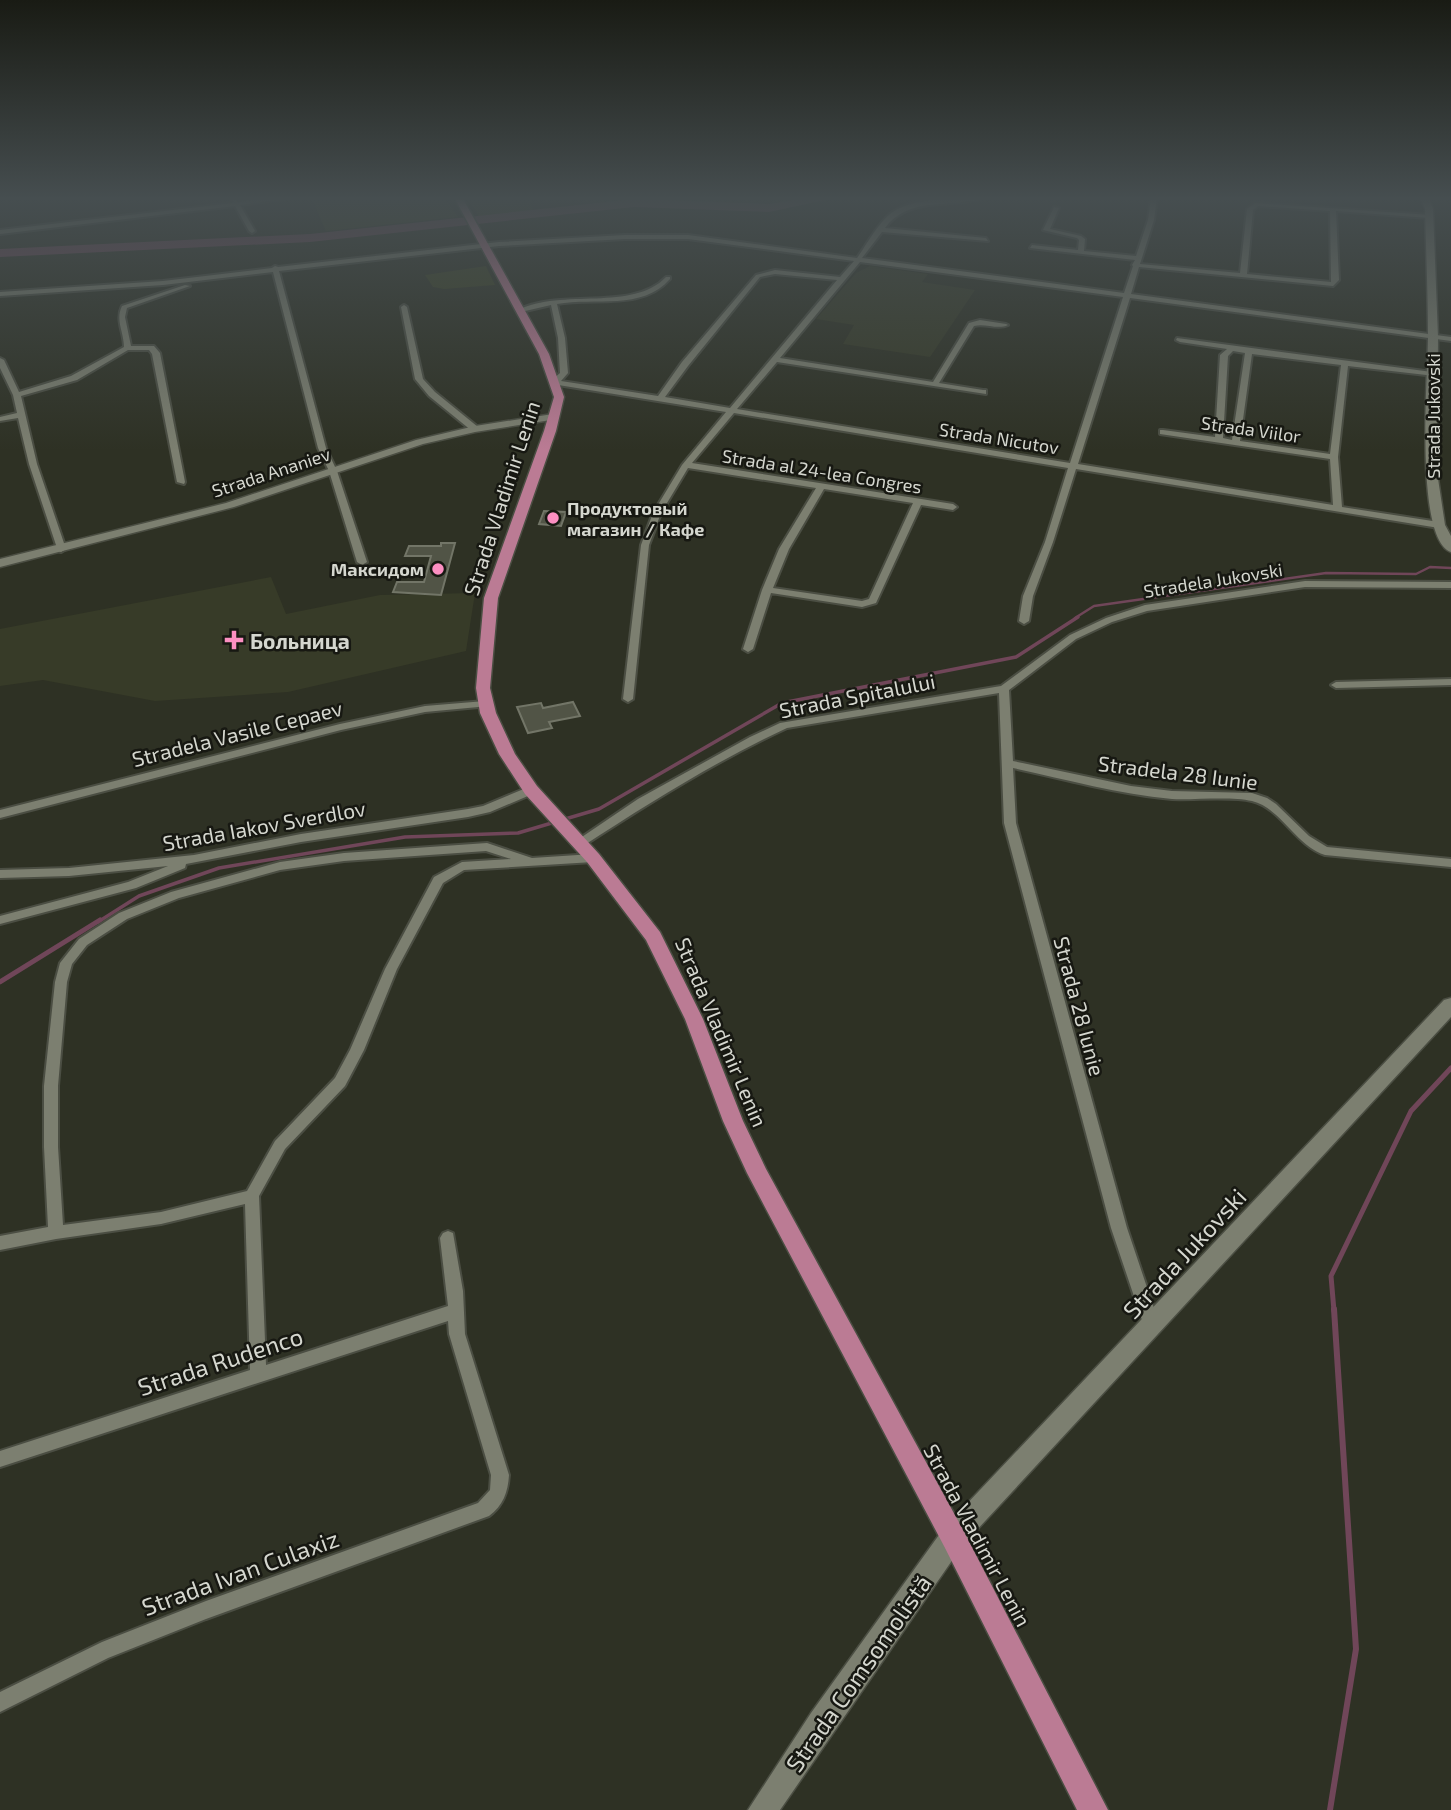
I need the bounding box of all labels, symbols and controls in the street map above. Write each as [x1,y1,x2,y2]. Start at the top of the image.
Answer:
street label: Strada Jukovski [1422,353,1444,479]
street label: Strada Vladimir Lenin [458,398,544,598]
street label: Strada Viilor [1200,411,1302,447]
street label: Strada Nicutov [938,418,1061,458]
street label: Strada Ananiev [209,442,333,502]
street label: Strada al 24-lea Congres [721,444,923,498]
place label: Продуктовый магазин / Кафе [567,497,705,540]
marker: Продуктовый магазин / Кафе [545,510,561,526]
place label: Максидом [331,558,424,580]
street label: Stradela Jukovski [1142,558,1284,602]
marker: Максидом [430,561,446,577]
place label: Больница [250,628,350,653]
marker: Больница [224,630,244,650]
street label: Strada Spitalului [777,668,937,722]
street label: Stradela Vasile Cepaev [129,695,345,771]
street label: Stradela 28 Iunie [1097,750,1259,794]
street label: Strada Iakov Sverdlov [161,795,367,855]
street label: Strada Vladimir Lenin [671,934,773,1130]
street label: Strada 28 Iunie [1049,934,1111,1078]
street label: Strada Jukovski [1116,1182,1252,1324]
street label: Strada Rudenco [134,1321,306,1401]
street label: Strada Vladimir Lenin [919,1439,1037,1631]
street label: Strada Ivan Culaxiz [138,1523,342,1621]
street label: Strada Comsomolistă [779,1569,937,1777]

